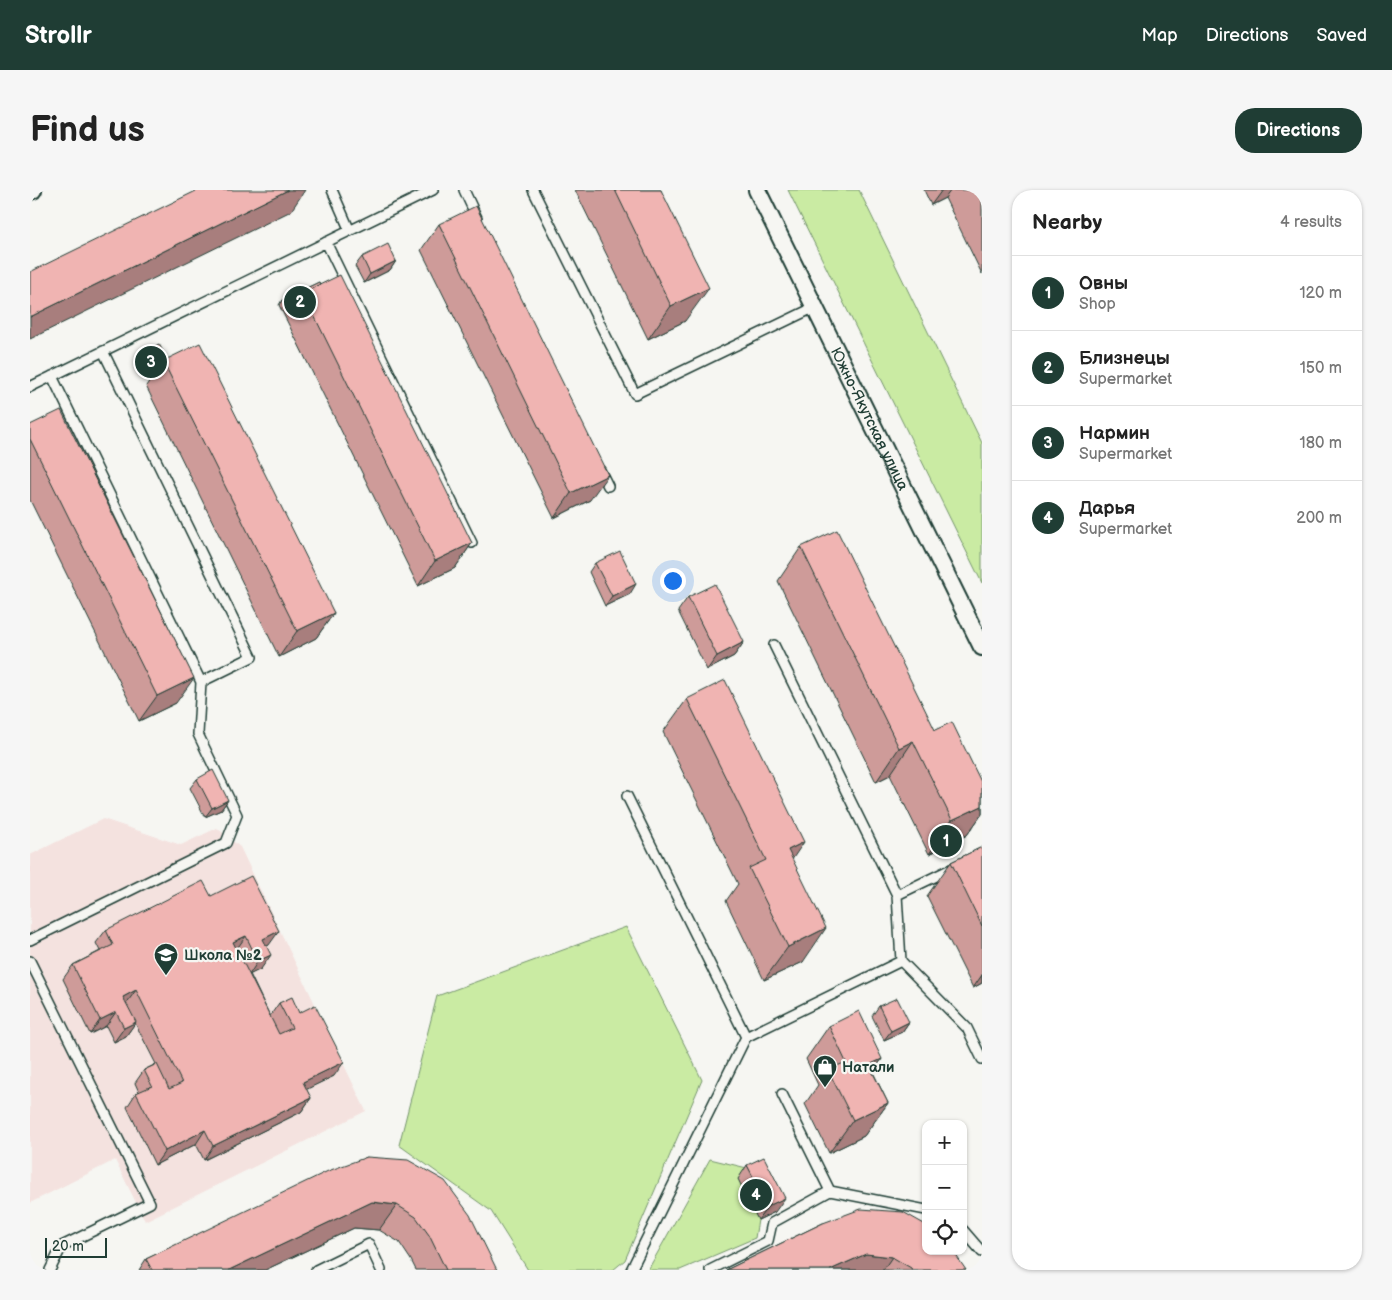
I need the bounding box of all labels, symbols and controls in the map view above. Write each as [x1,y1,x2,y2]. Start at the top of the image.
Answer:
text: Strollr [25,21,92,50]
text: Map [1142,25,1178,46]
text: Directions [1206,25,1288,46]
text: Saved [1316,25,1367,46]
button: Directions [1235,108,1362,153]
text: Find us [30,109,145,152]
text: Nearby [1032,210,1102,235]
text: 4 results [1280,213,1342,232]
text: Овны [1079,272,1128,295]
pin: 2 [284,283,316,321]
text: 1 [1045,284,1051,303]
text: 120 m [1299,284,1342,303]
text: Shop [1079,295,1116,314]
pin: 3 [135,343,167,381]
street label: Южно-Якутская улица [826,344,912,494]
text: Близнецы [1079,347,1170,370]
text: 2 [1043,359,1053,378]
text: 150 m [1300,359,1342,378]
text: Supermarket [1079,370,1172,389]
text: Нармин [1079,422,1150,445]
text: 3 [1043,434,1053,453]
text: 180 m [1300,434,1342,453]
text: Supermarket [1079,445,1172,464]
text: Дарья [1079,497,1135,520]
text: 4 [1043,509,1053,528]
text: 200 m [1296,509,1342,528]
text: Supermarket [1079,520,1172,539]
your location [660,568,686,594]
pin: 1 [930,822,962,860]
school or university icon: Школа №2 [153,942,179,976]
place label: Школа №2 [184,946,262,965]
shop icon: Натали [812,1054,838,1088]
place label: Натали [842,1058,895,1077]
map controls [922,1120,967,1255]
button: + [922,1120,967,1165]
button: − [922,1165,967,1210]
pin: 4 [740,1176,772,1214]
button: locate [922,1210,967,1255]
scale bar [45,1235,108,1258]
text: 20 m [52,1238,84,1255]

